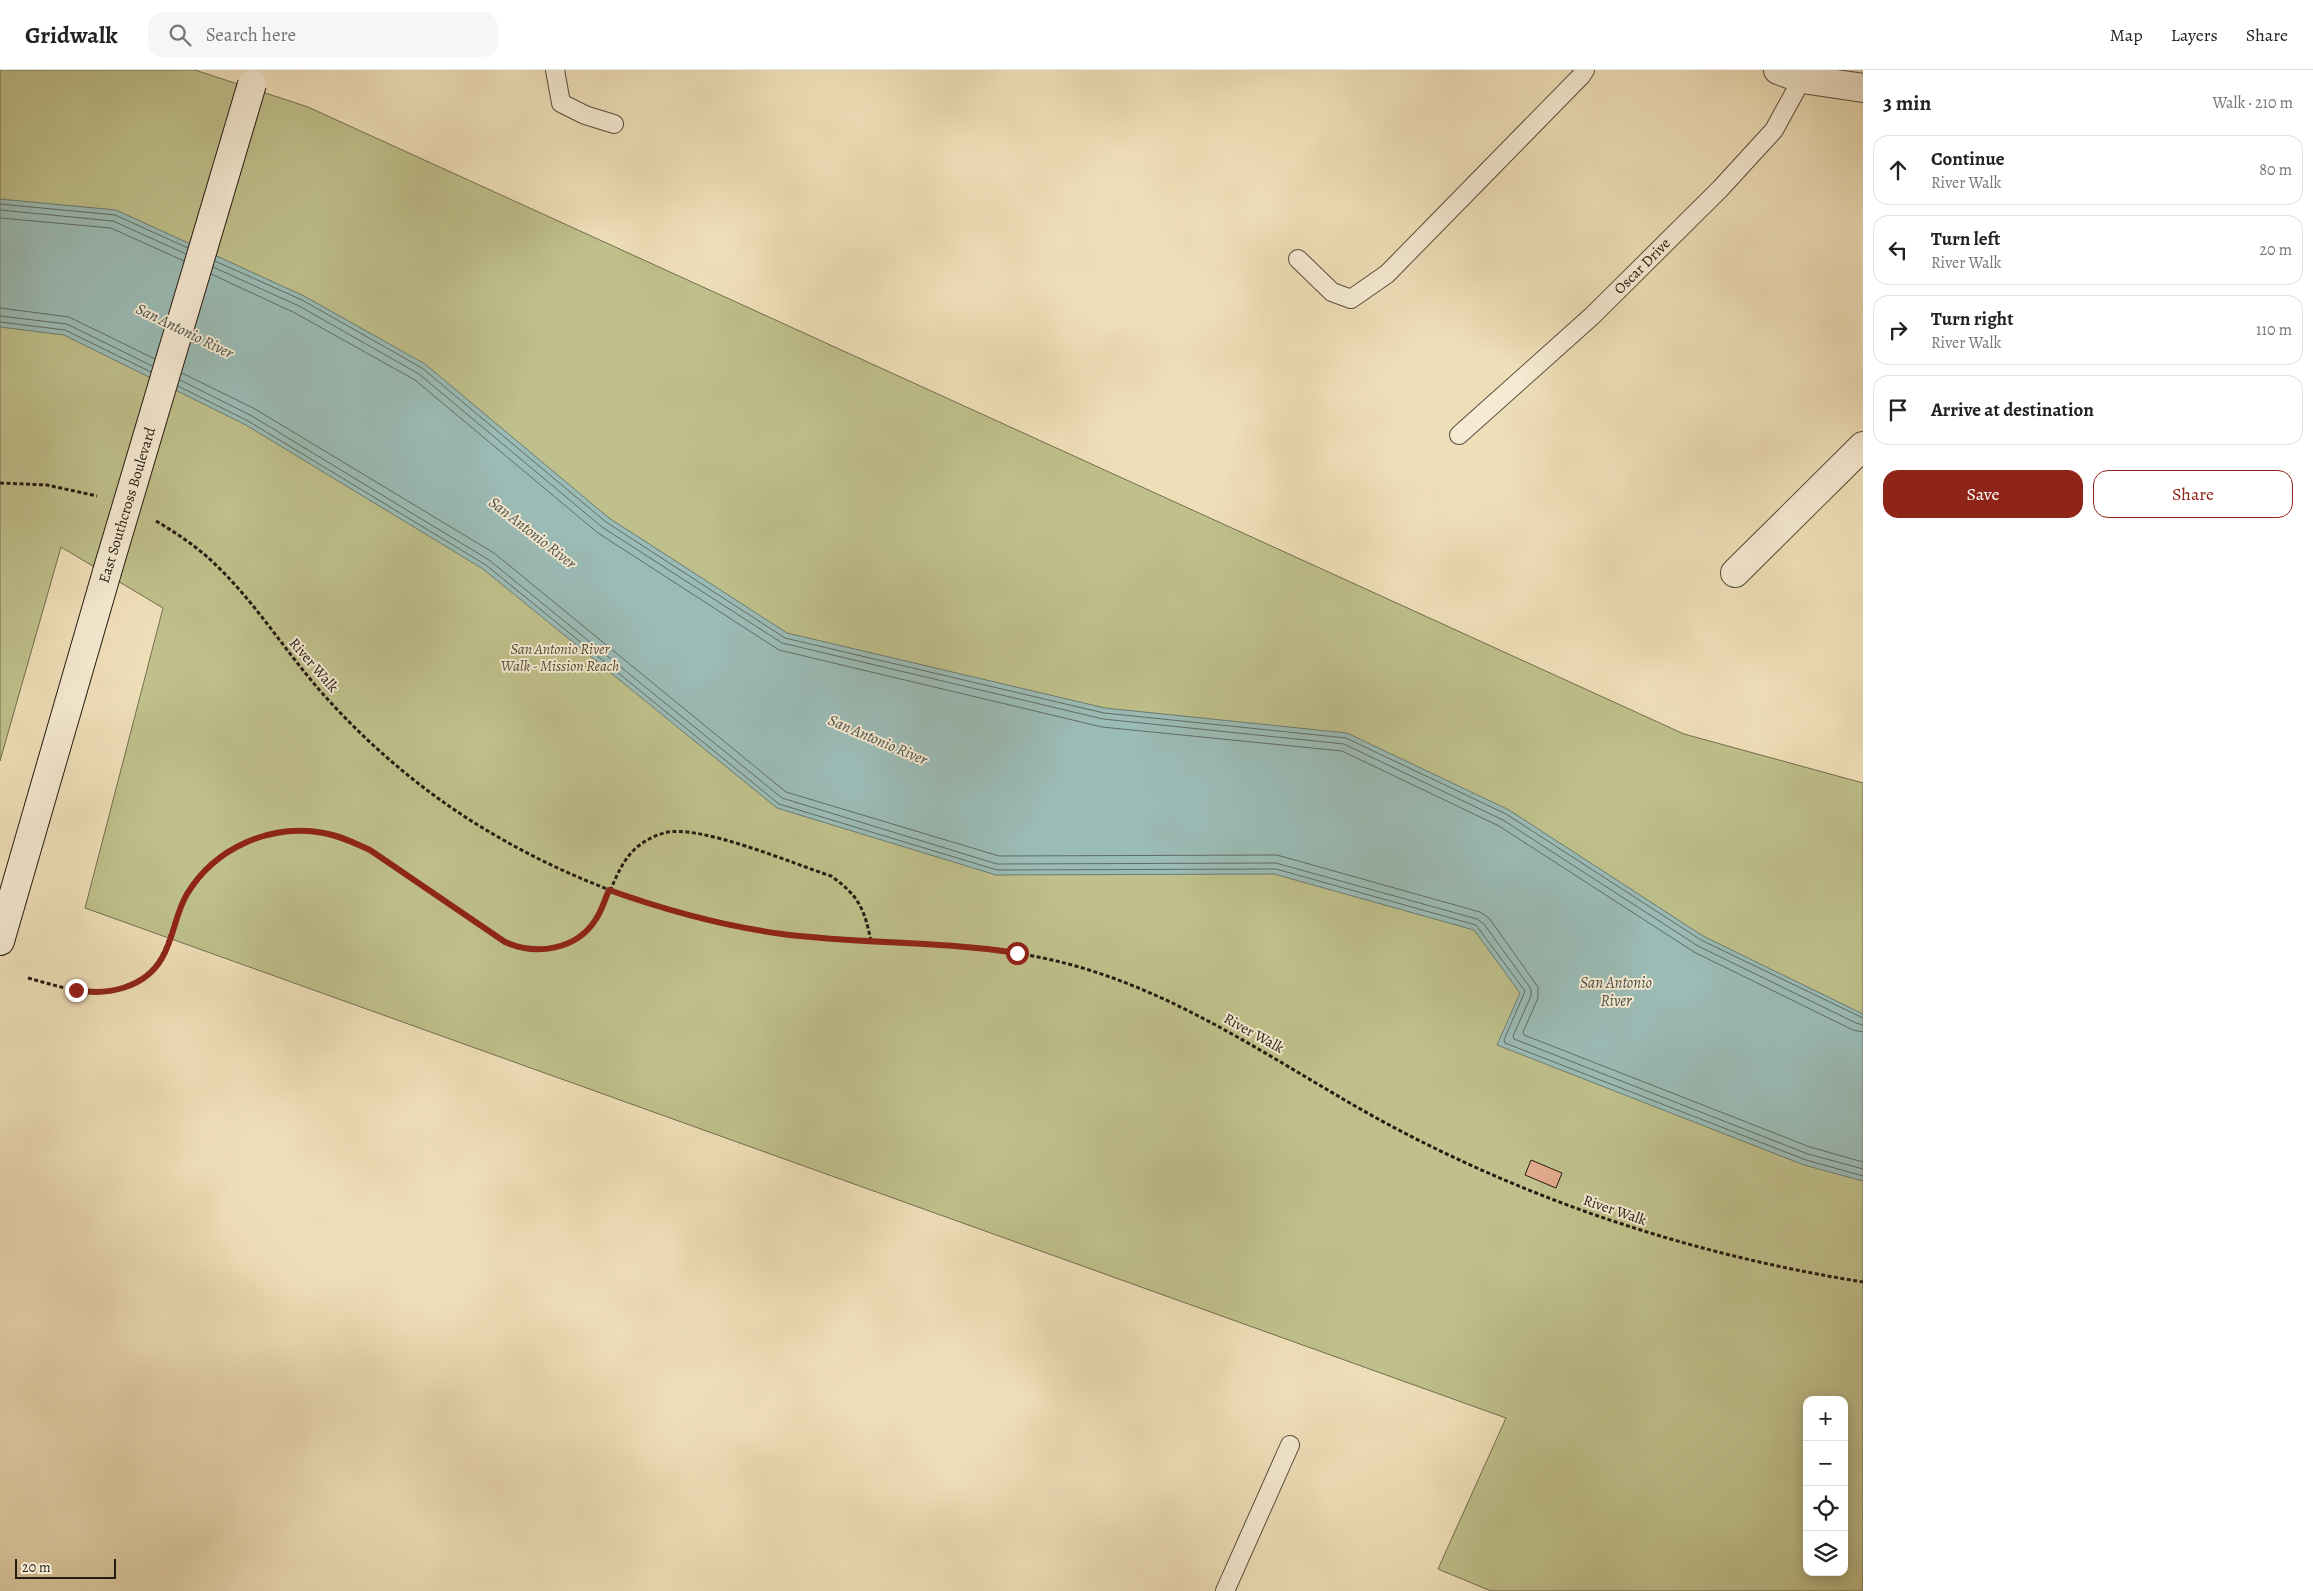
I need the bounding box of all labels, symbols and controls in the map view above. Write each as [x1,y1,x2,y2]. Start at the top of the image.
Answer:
search box [148,12,498,57]
text: Gridwalk [25,19,118,51]
icon: search [166,21,194,49]
text: Search here [206,22,296,48]
text: Map [2110,23,2143,47]
text: Layers [2171,23,2218,47]
text: Share [2246,23,2288,47]
text: 3 min [1883,89,1931,117]
text: Walk · 210 m [2212,92,2293,114]
text: Continue [1931,146,2005,172]
icon: ahead [1884,156,1912,184]
text: 80 m [2259,159,2292,181]
text: River Walk [1931,172,2001,194]
text: Turn left [1931,226,2000,252]
street label: Oscar Drive [1609,233,1675,299]
icon: left [1884,236,1912,264]
text: 20 m [2259,239,2292,261]
text: River Walk [1931,252,2001,274]
water label: San Antonio River [132,298,237,364]
text: Turn right [1931,306,2013,332]
icon: right [1884,316,1912,344]
text: 110 m [2256,319,2292,341]
text: River Walk [1931,332,2001,354]
icon: arrive [1884,396,1912,424]
text: Arrive at destination [1931,397,2094,423]
street label: East Southcross Boulevard [94,424,161,585]
button: Save [1883,470,2083,518]
button: Share [2093,470,2293,518]
water label: San Antonio River [484,492,581,574]
street label: River Walk [285,634,344,697]
park label: San Antonio River Walk - Mission Reach [501,639,619,676]
water label: San Antonio River [825,709,931,771]
route start [1006,942,1029,965]
water label: San Antonio River [1580,972,1652,1012]
route end [65,979,88,1002]
street label: River Walk [1220,1008,1288,1058]
street label: River Walk [1581,1190,1650,1230]
map controls [1803,1396,1848,1576]
button: + [1803,1396,1848,1441]
button: − [1803,1441,1848,1486]
button: locate [1803,1486,1848,1531]
button: layers [1803,1531,1848,1576]
scale bar [15,1556,116,1579]
text: 20 m [22,1558,51,1577]

